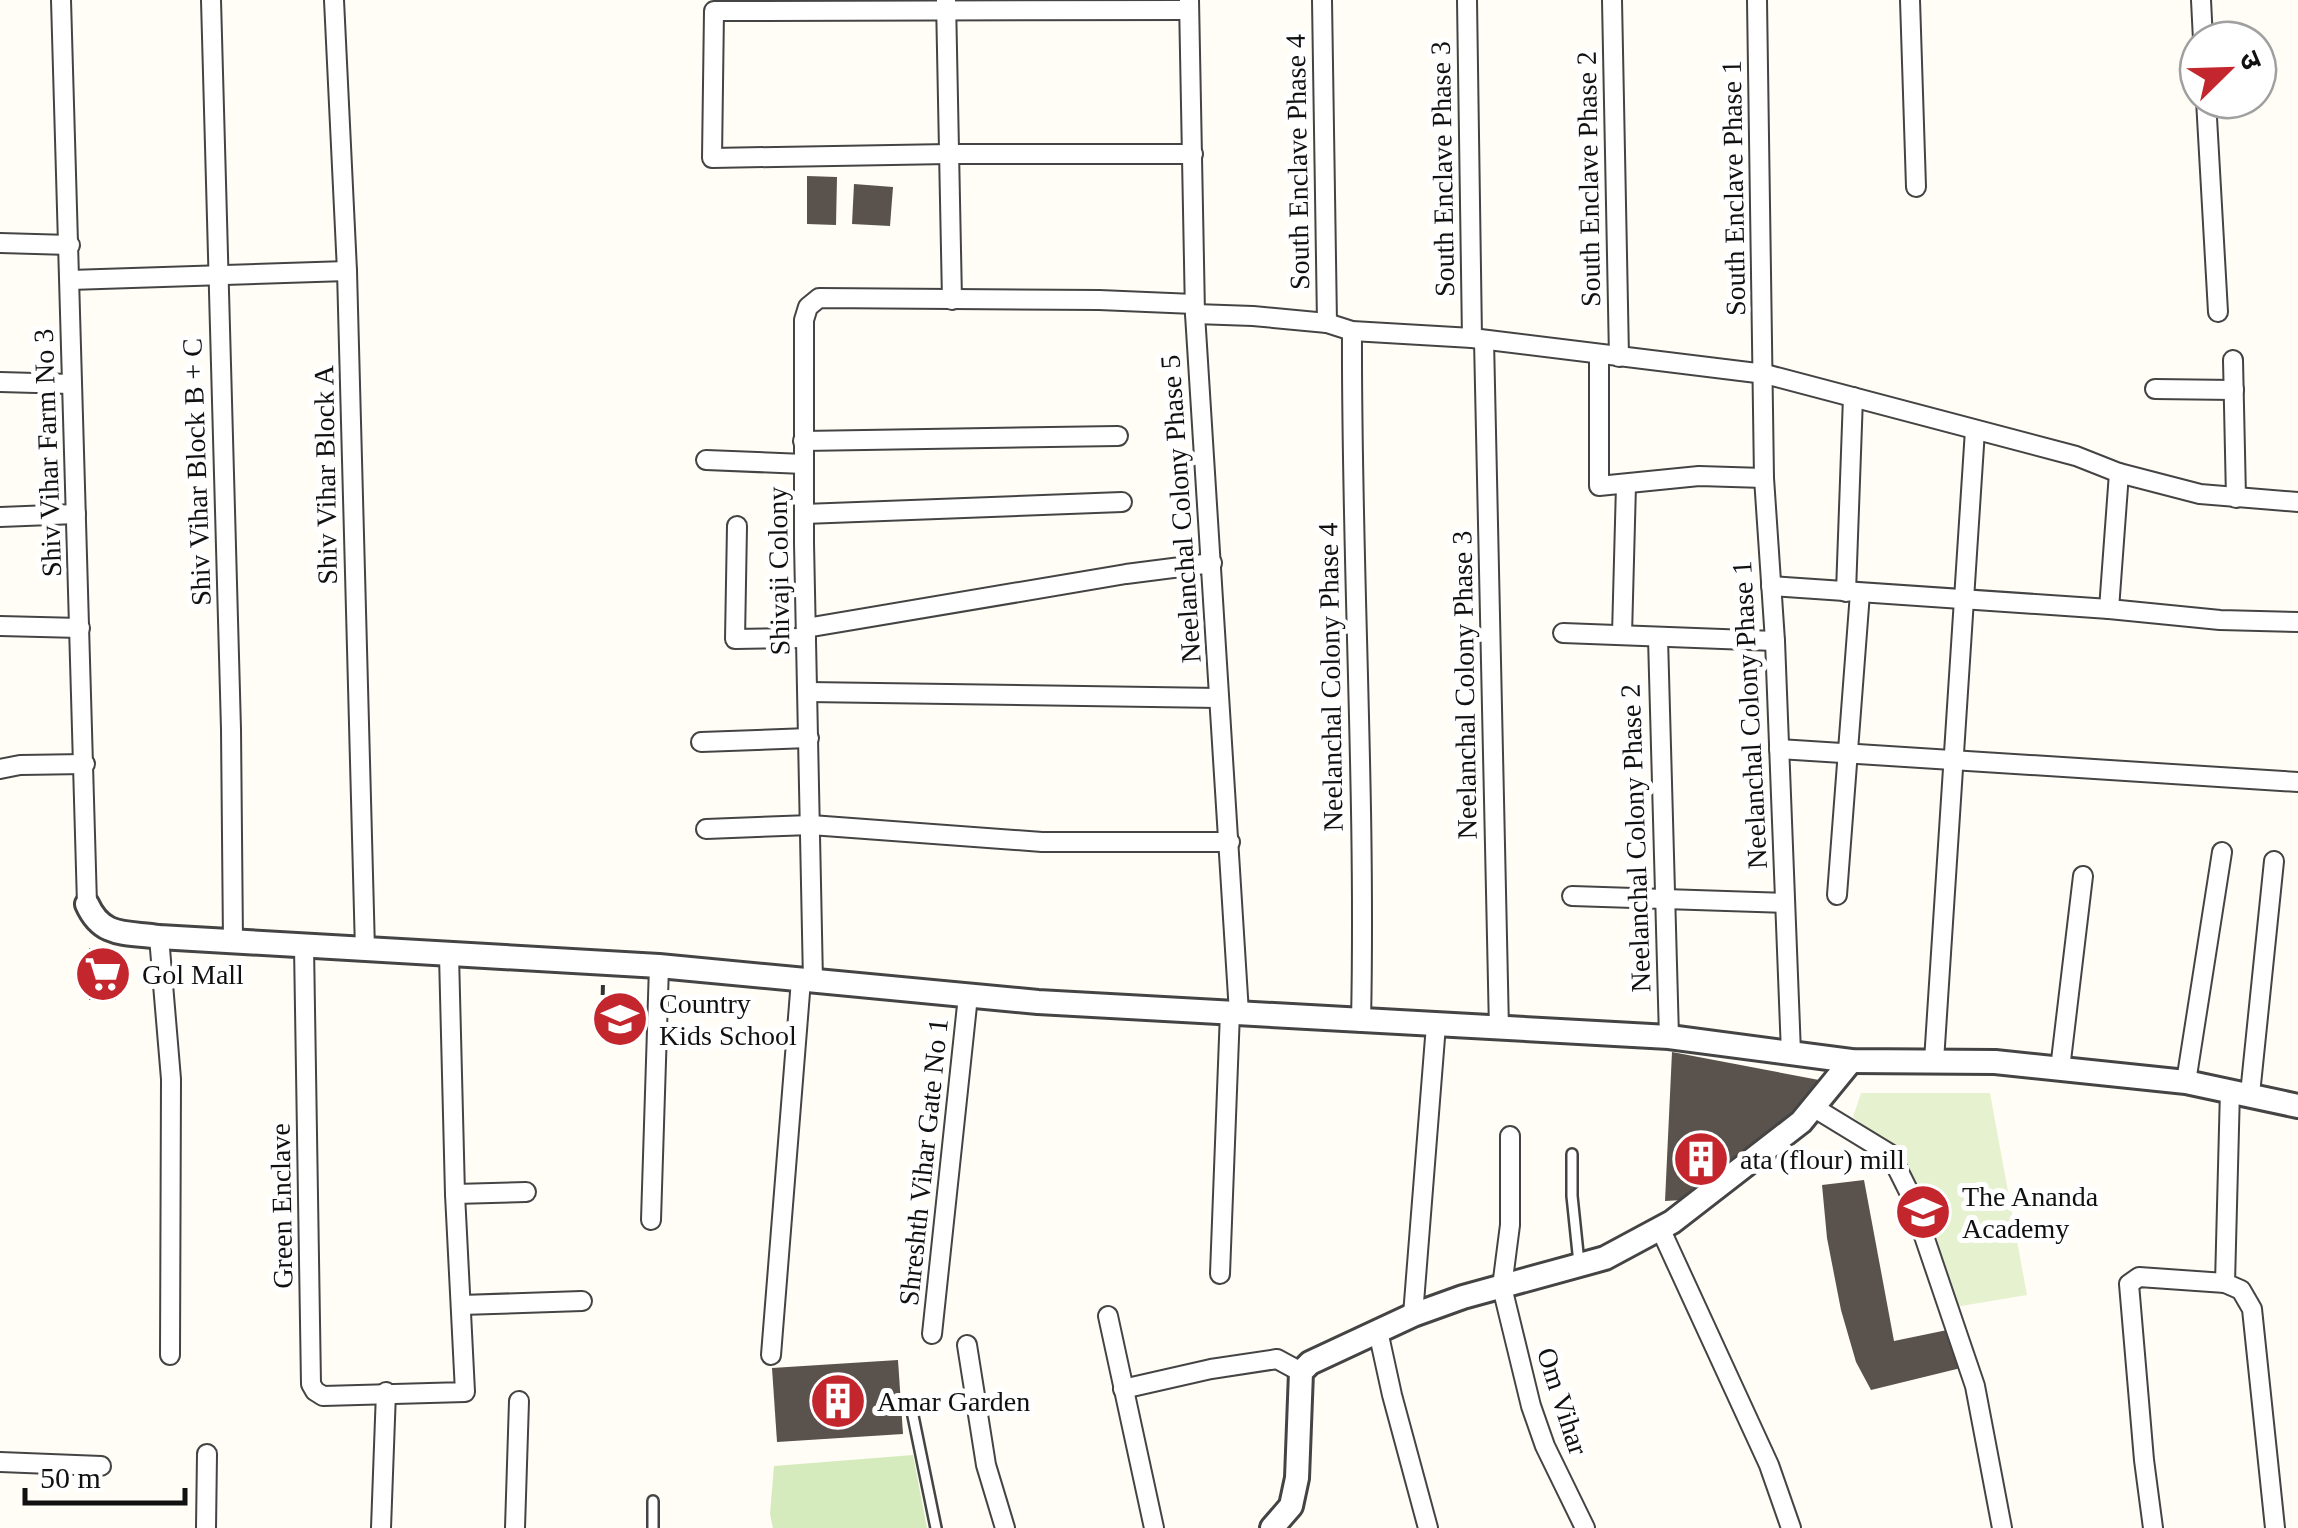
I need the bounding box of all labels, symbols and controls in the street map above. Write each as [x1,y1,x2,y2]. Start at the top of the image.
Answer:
north arrow [2178,20,2278,120]
street label: South Enclave Phase 4 [1280,34,1315,290]
street label: South Enclave Phase 3 [1425,41,1460,297]
text: उ [2233,47,2268,75]
street label: South Enclave Phase 2 [1571,51,1606,307]
street label: South Enclave Phase 1 [1716,60,1751,316]
street label: Shiv Vihar Farm No 3 [28,328,67,578]
street label: Shiv Vihar Block B + C [176,338,217,606]
street label: Neelanchal Colony Phase 5 [1154,354,1207,664]
street label: Shiv Vihar Block A [308,364,343,585]
street label: Shivaji Colony [762,486,795,656]
street label: Neelanchal Colony Phase 4 [1312,522,1349,832]
street label: Neelanchal Colony Phase 3 [1446,530,1483,840]
street label: Neelanchal Colony Phase 1 [1726,560,1773,870]
street label: Neelanchal Colony Phase 2 [1615,683,1656,993]
supermarket icon: Gol Mall [73,944,133,1004]
place label: Gol Mall [142,959,244,990]
place label: Country Kids School [659,988,797,1051]
school or university icon: Country Kids School [590,989,650,1049]
street label: Shreshth Vihar Gate No 1 [893,1017,954,1307]
street label: Green Enclave [265,1123,298,1289]
building icon: ata (flour) mill [1671,1129,1731,1189]
place label: ata (flour) mill [1740,1144,1905,1175]
place label: The Ananda Academy [1962,1181,2099,1244]
school or university icon: The Ananda Academy [1893,1182,1953,1242]
street label: Om Vihar [1531,1344,1595,1459]
building icon: Amar Garden [808,1371,868,1431]
place label: Amar Garden [877,1386,1030,1417]
scale bar [25,1443,185,1505]
text: 50 m [40,1461,101,1494]

